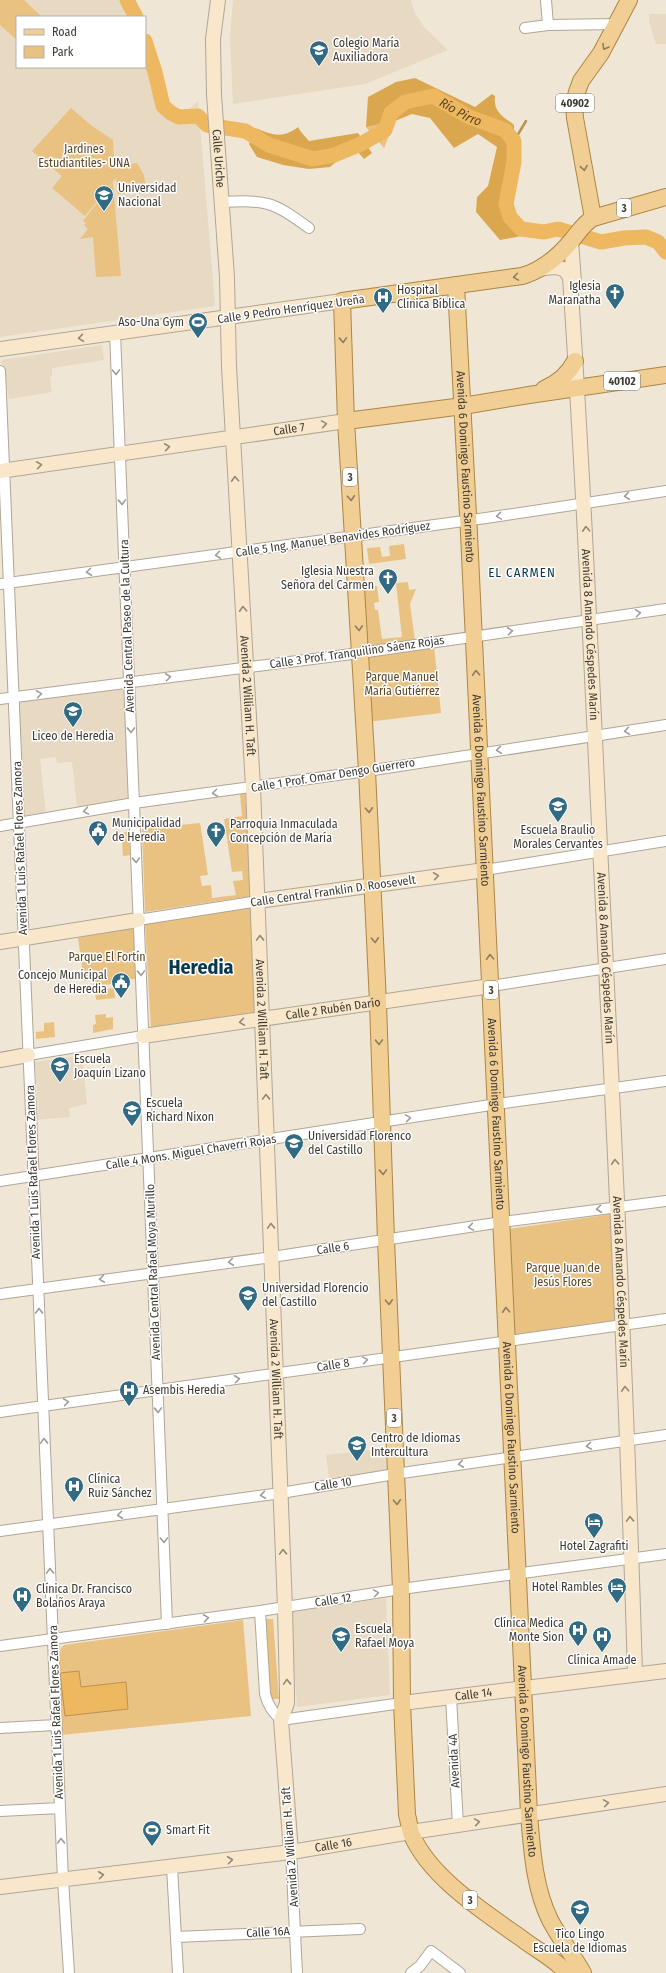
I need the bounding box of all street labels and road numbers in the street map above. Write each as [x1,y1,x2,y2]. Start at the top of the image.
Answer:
road number: 40902 [556,94,594,112]
street label: Calle Uriche [209,129,228,188]
road number: 3 [617,199,631,217]
street label: Calle 9 Pedro Henríquez Ureña [216,292,366,326]
street label: Avenida 6 Domingo Faustino Sarmiento [453,370,477,563]
road number: 40102 [604,372,640,390]
street label: Calle 7 [272,420,306,438]
road number: 3 [343,468,357,486]
street label: Calle 5 Ing. Manuel Benavides Rodríguez [235,518,431,560]
street label: Avenida Central Paseo de la Cultura [117,539,137,713]
street label: Avenida 8 Amando Céspedes Marín [579,548,601,721]
street label: Calle 3 Prof. Tranquilino Sáenz Rojas [269,633,445,671]
street label: Avenida 2 William H. Taft [237,635,258,756]
street label: Avenida 6 Domingo Faustino Sarmiento [470,694,493,887]
street label: Calle 1 Prof. Omar Dengo Guerrero [250,755,416,795]
street label: Avenida 1 Luis Rafael Flores Zamora [10,761,30,935]
street label: Calle Central Franklin D. Roosevelt [250,872,417,910]
street label: Avenida 8 Amando Céspedes Marín [594,872,617,1044]
street label: Avenida 2 William H. Taft [253,959,271,1080]
road number: 3 [484,981,498,999]
street label: Calle 2 Rubén Darío [285,995,381,1022]
street label: Avenida 6 Domingo Faustino Sarmiento [485,1018,508,1210]
street label: Avenida 1 Luis Rafael Flores Zamora [23,1085,43,1259]
street label: Calle 4 Mons. Miguel Chaverri Rojas [105,1132,277,1172]
street label: Avenida Central Rafael Moya Murillo [143,1184,163,1360]
street label: Avenida 8 Amando Céspedes Marín [610,1196,631,1368]
street label: Calle 6 [316,1239,350,1257]
street label: Avenida 2 William H. Taft [267,1318,285,1440]
street label: Avenida 6 Domingo Faustino Sarmiento [500,1341,523,1534]
street label: Calle 8 [316,1356,350,1374]
road number: 3 [387,1409,401,1427]
street label: Calle 10 [313,1474,353,1494]
street label: Calle 12 [314,1590,352,1610]
street label: Avenida 1 Luis Rafael Flores Zamora [46,1625,66,1799]
street label: Avenida 6 Domingo Faustino Sarmiento [515,1665,540,1858]
street label: Calle 14 [454,1685,493,1704]
street label: Avenida 4A [446,1733,462,1788]
street label: Avenida 2 William H. Taft [279,1786,301,1908]
street label: Calle 16 [314,1835,353,1855]
road number: 3 [463,1891,477,1909]
street label: Calle 16A [246,1924,291,1940]

